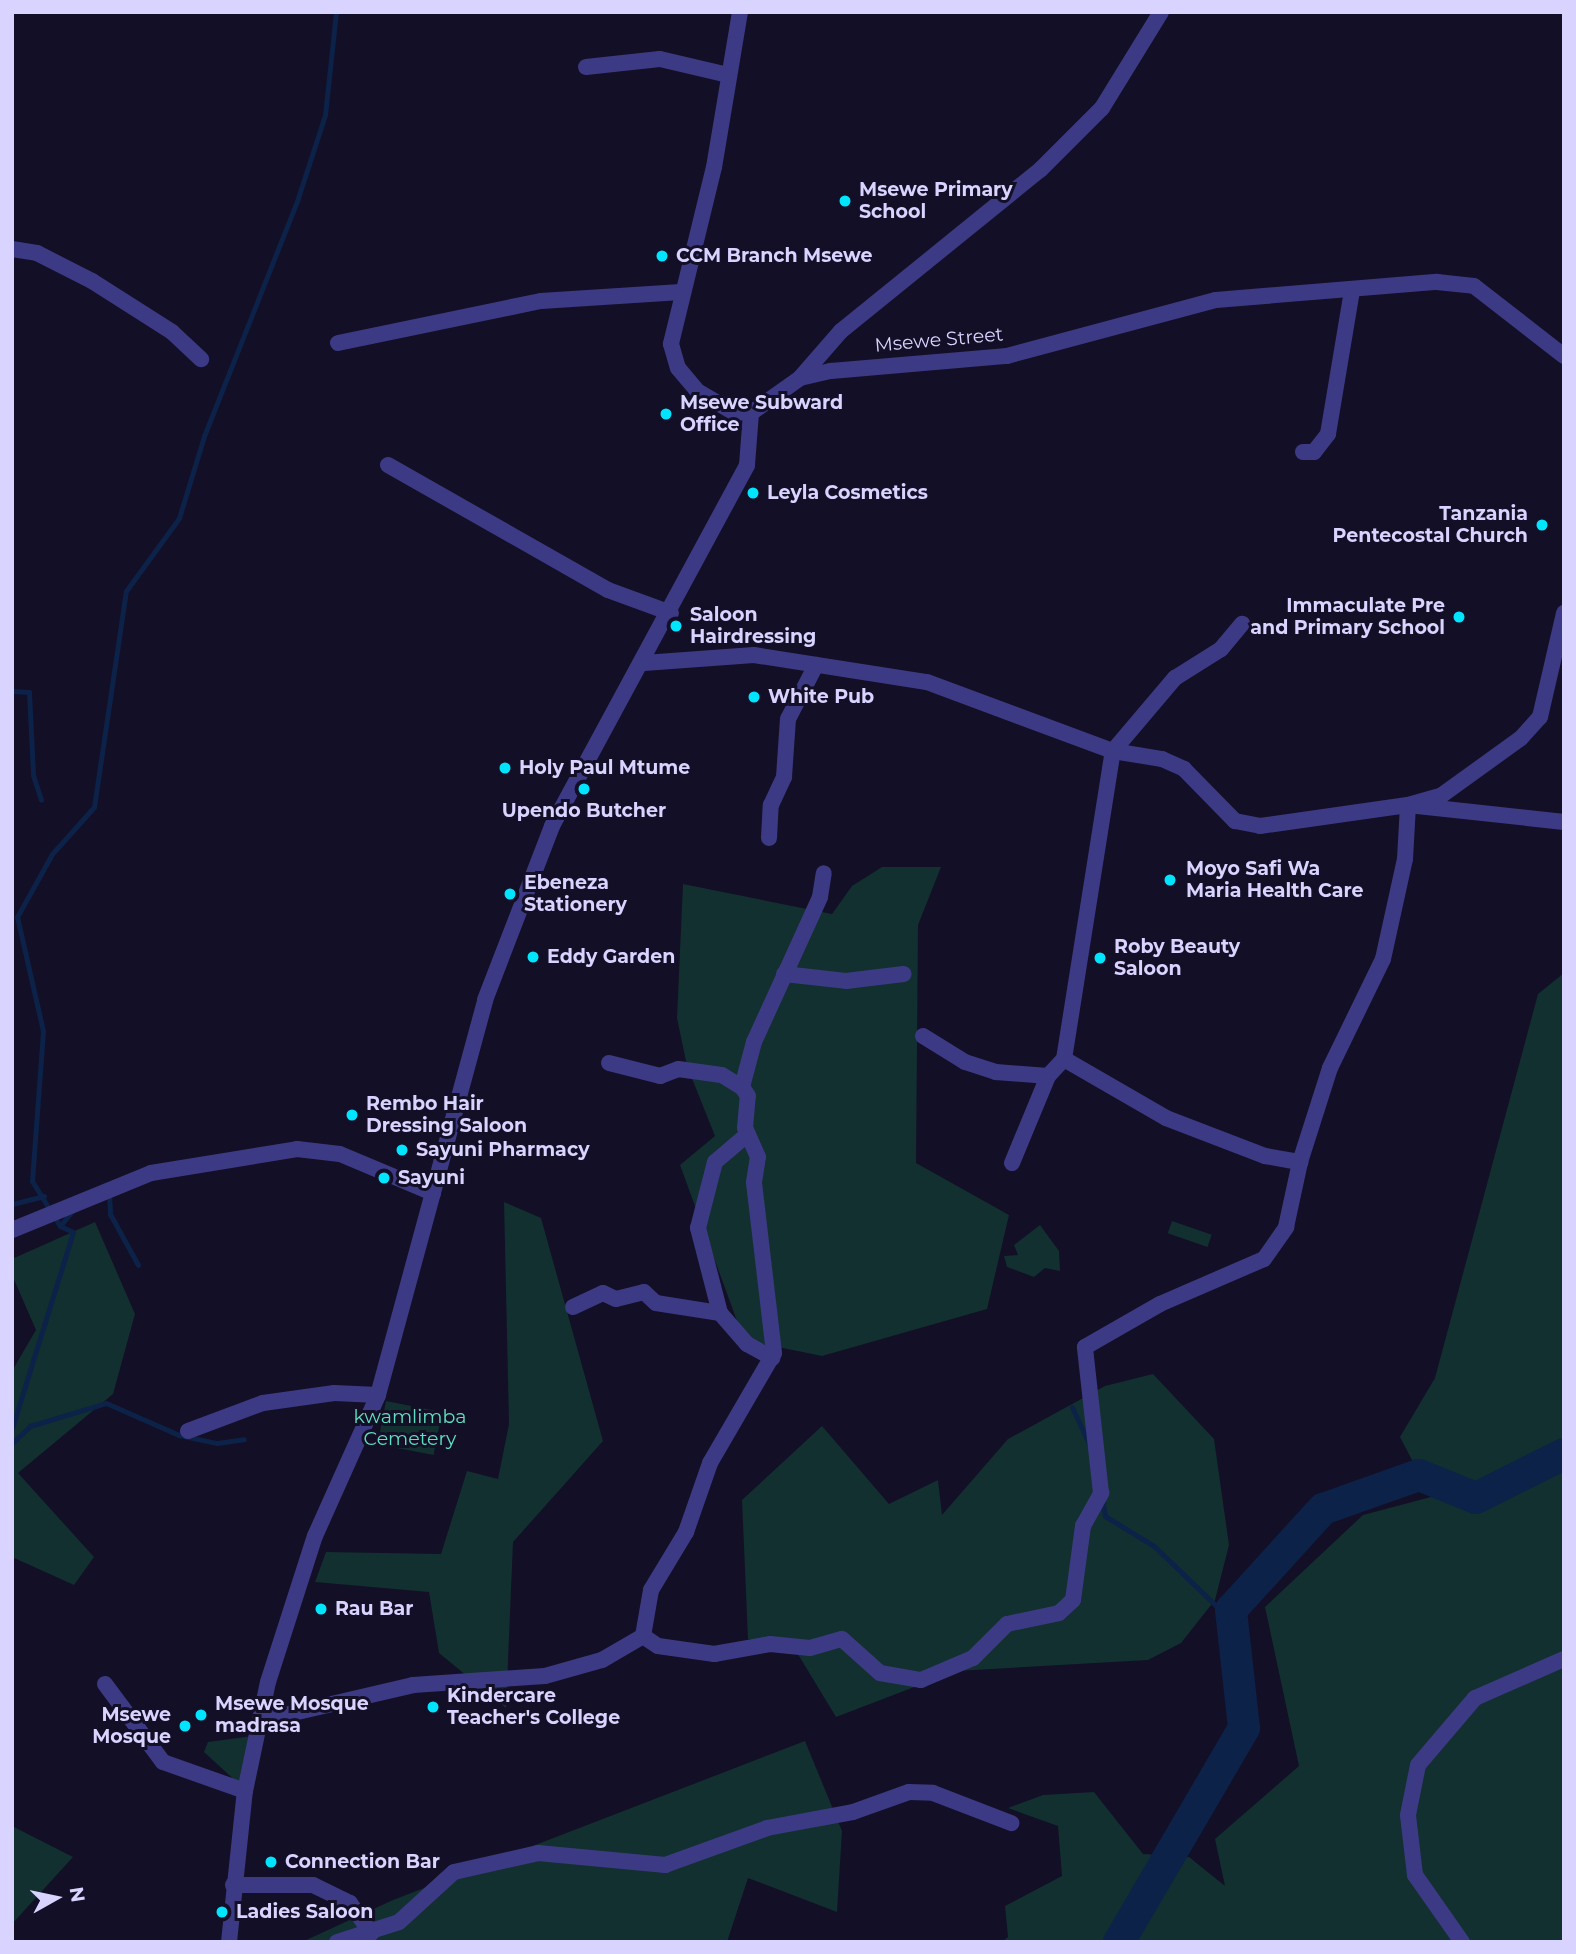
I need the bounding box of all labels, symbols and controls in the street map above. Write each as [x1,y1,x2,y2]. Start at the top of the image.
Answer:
place label: Msewe Primary School [859,179,1013,223]
marker: Msewe Primary School [837,193,853,209]
place label: CCM Branch Msewe [676,245,873,267]
marker: CCM Branch Msewe [654,248,670,264]
street label: Msewe Street [874,323,1004,357]
place label: Msewe Subward Office [680,392,843,436]
marker: Msewe Subward Office [658,406,674,422]
place label: Leyla Cosmetics [767,482,928,504]
marker: Leyla Cosmetics [745,485,761,501]
place label: Tanzania Pentecostal Church [1333,503,1528,547]
marker: Tanzania Pentecostal Church [1534,517,1550,533]
place label: Immaculate Pre and Primary School [1250,595,1445,639]
place label: Saloon Hairdressing [690,604,816,648]
marker: Immaculate Pre and Primary School [1451,609,1467,625]
marker: Saloon Hairdressing [668,618,684,634]
place label: White Pub [768,686,874,708]
marker: White Pub [746,689,762,705]
place label: Holy Paul Mtume [519,757,690,779]
marker: Holy Paul Mtume [497,760,513,776]
marker: Upendo Butcher [576,781,592,797]
place label: Upendo Butcher [502,800,666,822]
place label: Moyo Safi Wa Maria Health Care [1186,858,1364,902]
marker: Moyo Safi Wa Maria Health Care [1160,870,1180,890]
place label: Ebeneza Stationery [524,872,627,916]
marker: Ebeneza Stationery [502,886,518,902]
place label: Roby Beauty Saloon [1114,936,1240,980]
place label: Eddy Garden [547,946,675,968]
marker: Eddy Garden [525,949,541,965]
marker: Roby Beauty Saloon [1092,950,1108,966]
place label: Rembo Hair Dressing Saloon [366,1093,527,1137]
marker: Rembo Hair Dressing Saloon [344,1107,360,1123]
place label: Sayuni Pharmacy [416,1139,590,1161]
marker: Sayuni Pharmacy [394,1142,410,1158]
place label: Sayuni [398,1167,465,1189]
marker: Sayuni [376,1170,392,1186]
park label: kwamlimba Cemetery [354,1406,466,1450]
place label: Rau Bar [335,1598,413,1620]
marker: Rau Bar [313,1601,329,1617]
place label: Kindercare Teacher's College [447,1685,620,1729]
place label: Msewe Mosque madrasa [215,1693,369,1737]
marker: Kindercare Teacher's College [425,1699,441,1715]
place label: Msewe Mosque [92,1704,171,1748]
marker: Msewe Mosque madrasa [193,1707,209,1723]
marker: Msewe Mosque [177,1718,193,1734]
place label: Connection Bar [285,1851,440,1873]
marker: Connection Bar [263,1854,279,1870]
north arrow [21,1863,91,1933]
text: N [65,1885,90,1904]
place label: Ladies Saloon [236,1901,373,1923]
marker: Ladies Saloon [214,1904,230,1920]

